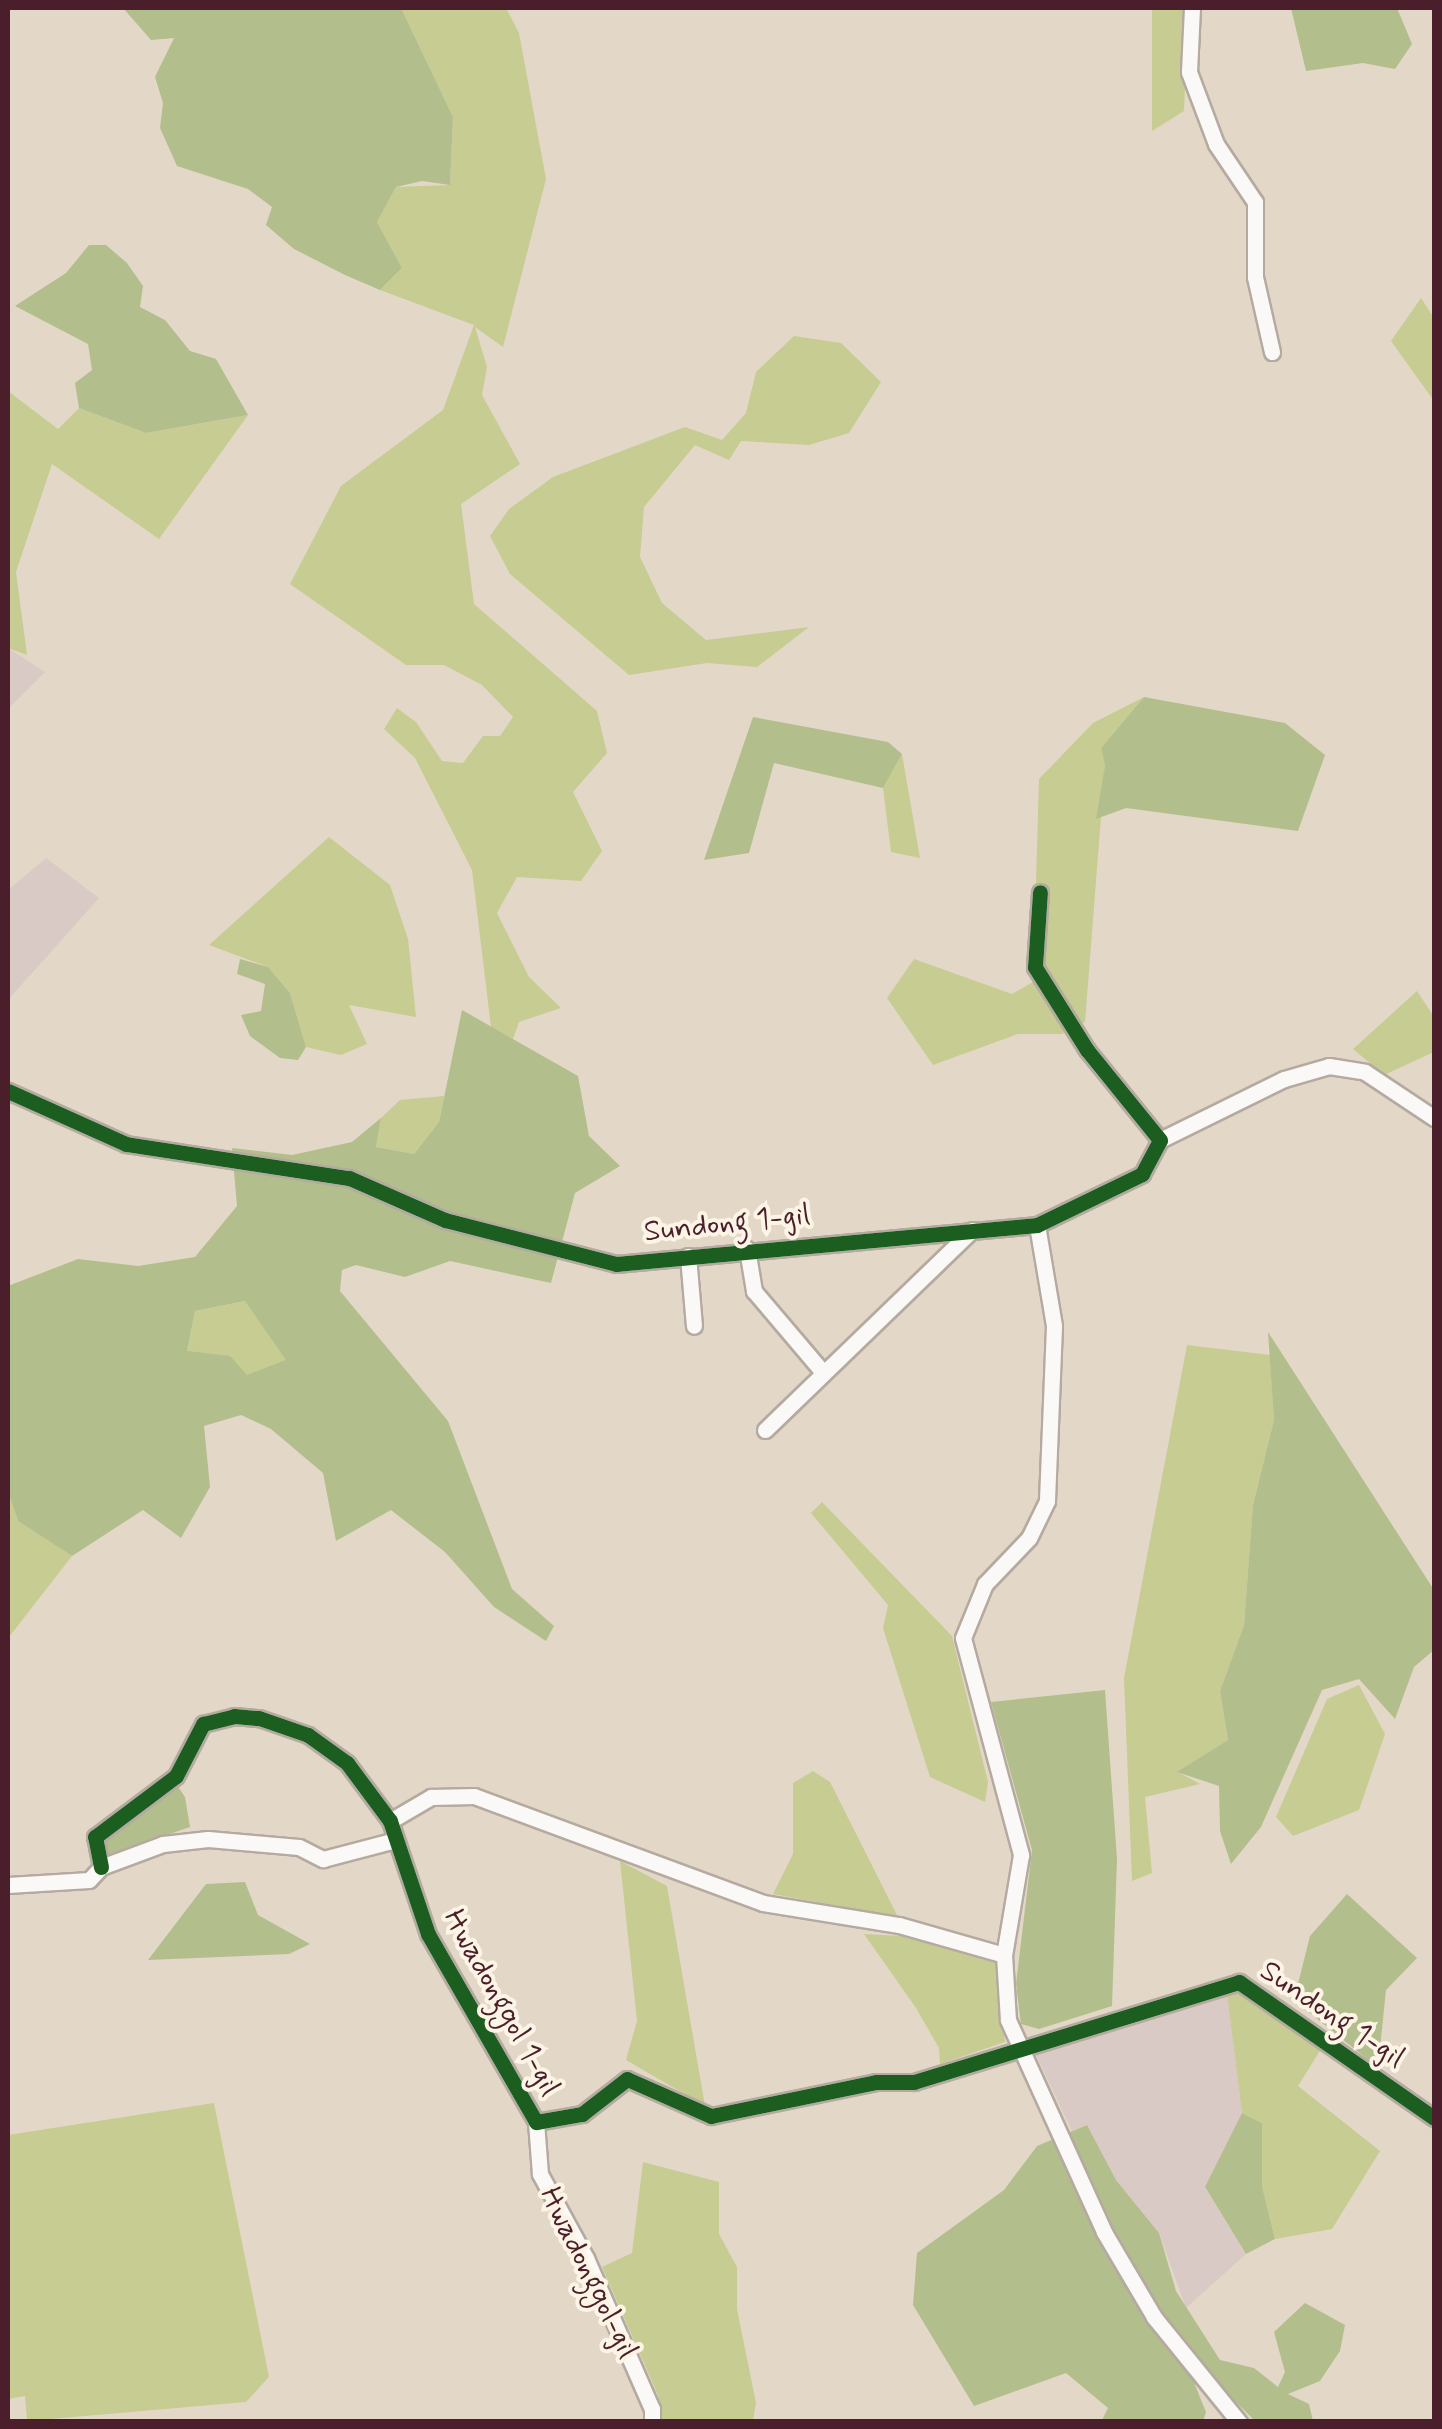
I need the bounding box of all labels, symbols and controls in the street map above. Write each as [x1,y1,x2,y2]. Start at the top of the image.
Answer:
street label: Sundong 1-gil [642,1197,812,1251]
street label: Hwadonggol 1-gil [435,1903,567,2103]
street label: Sundong 1-gil [1253,1953,1411,2077]
street label: Hwadonggol-gil [531,2181,645,2365]

